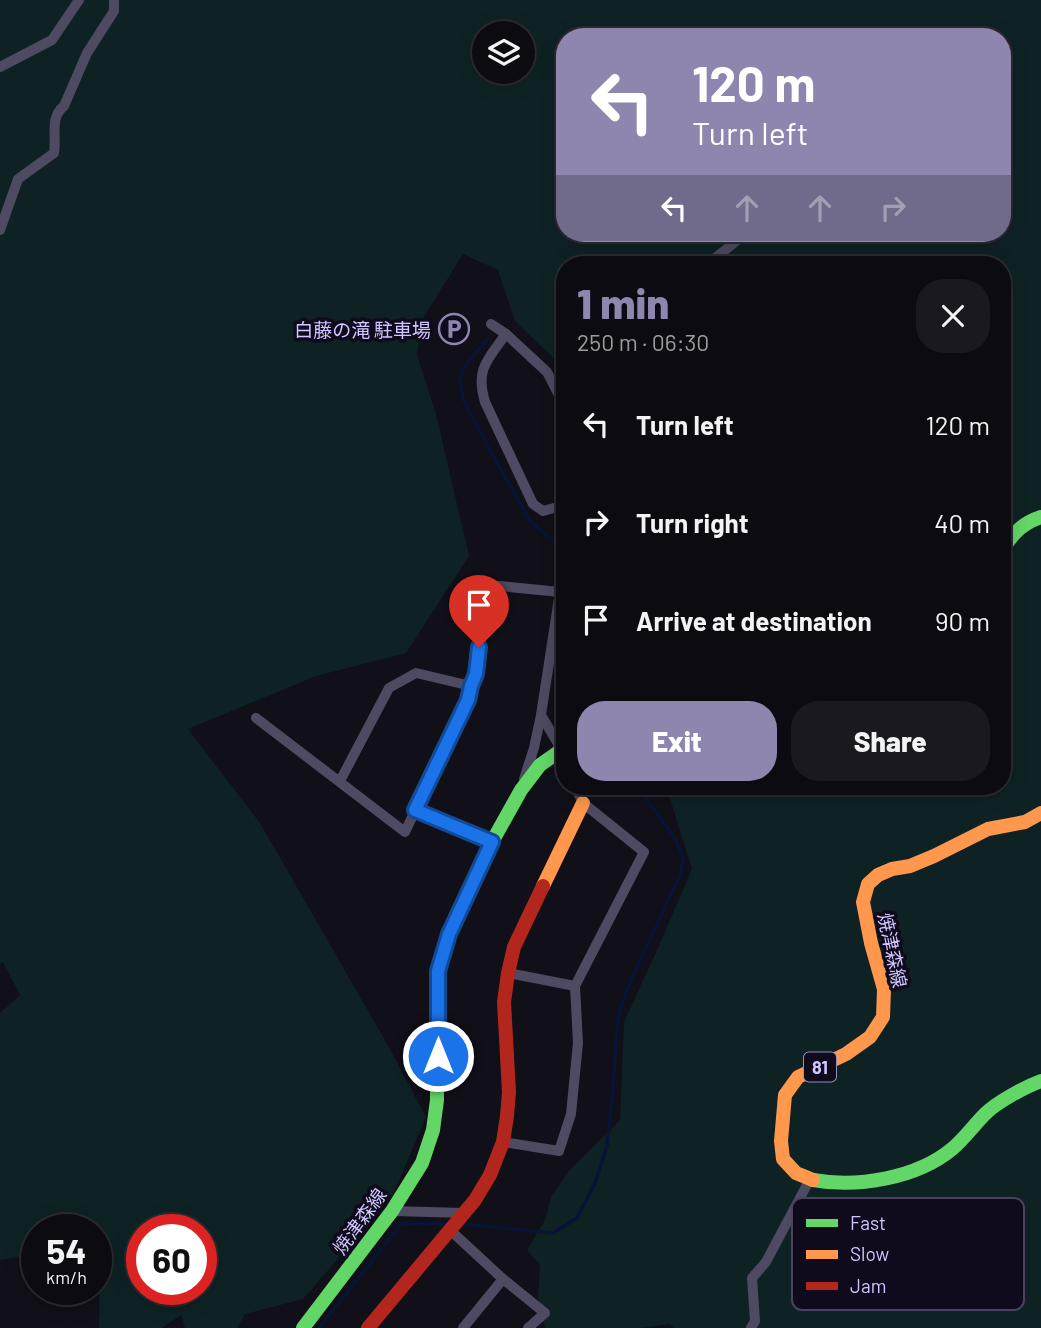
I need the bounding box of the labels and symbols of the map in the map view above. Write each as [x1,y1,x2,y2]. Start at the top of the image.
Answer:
parking icon: 白藤の滝 駐車場 [437,312,471,346]
place label: 白藤の滝 駐車場 [294,318,431,341]
pin [449,575,509,647]
street label: 焼津森線 [874,910,912,990]
position arrow [401,1019,475,1093]
road number: 81 [804,1052,836,1082]
street label: 焼津森線 [327,1183,391,1259]
legend [792,1198,1024,1310]
text: Fast [850,1211,886,1234]
speed limit sign: 60 [126,1214,217,1305]
text: Slow [850,1242,889,1265]
text: Jam [850,1274,886,1297]

